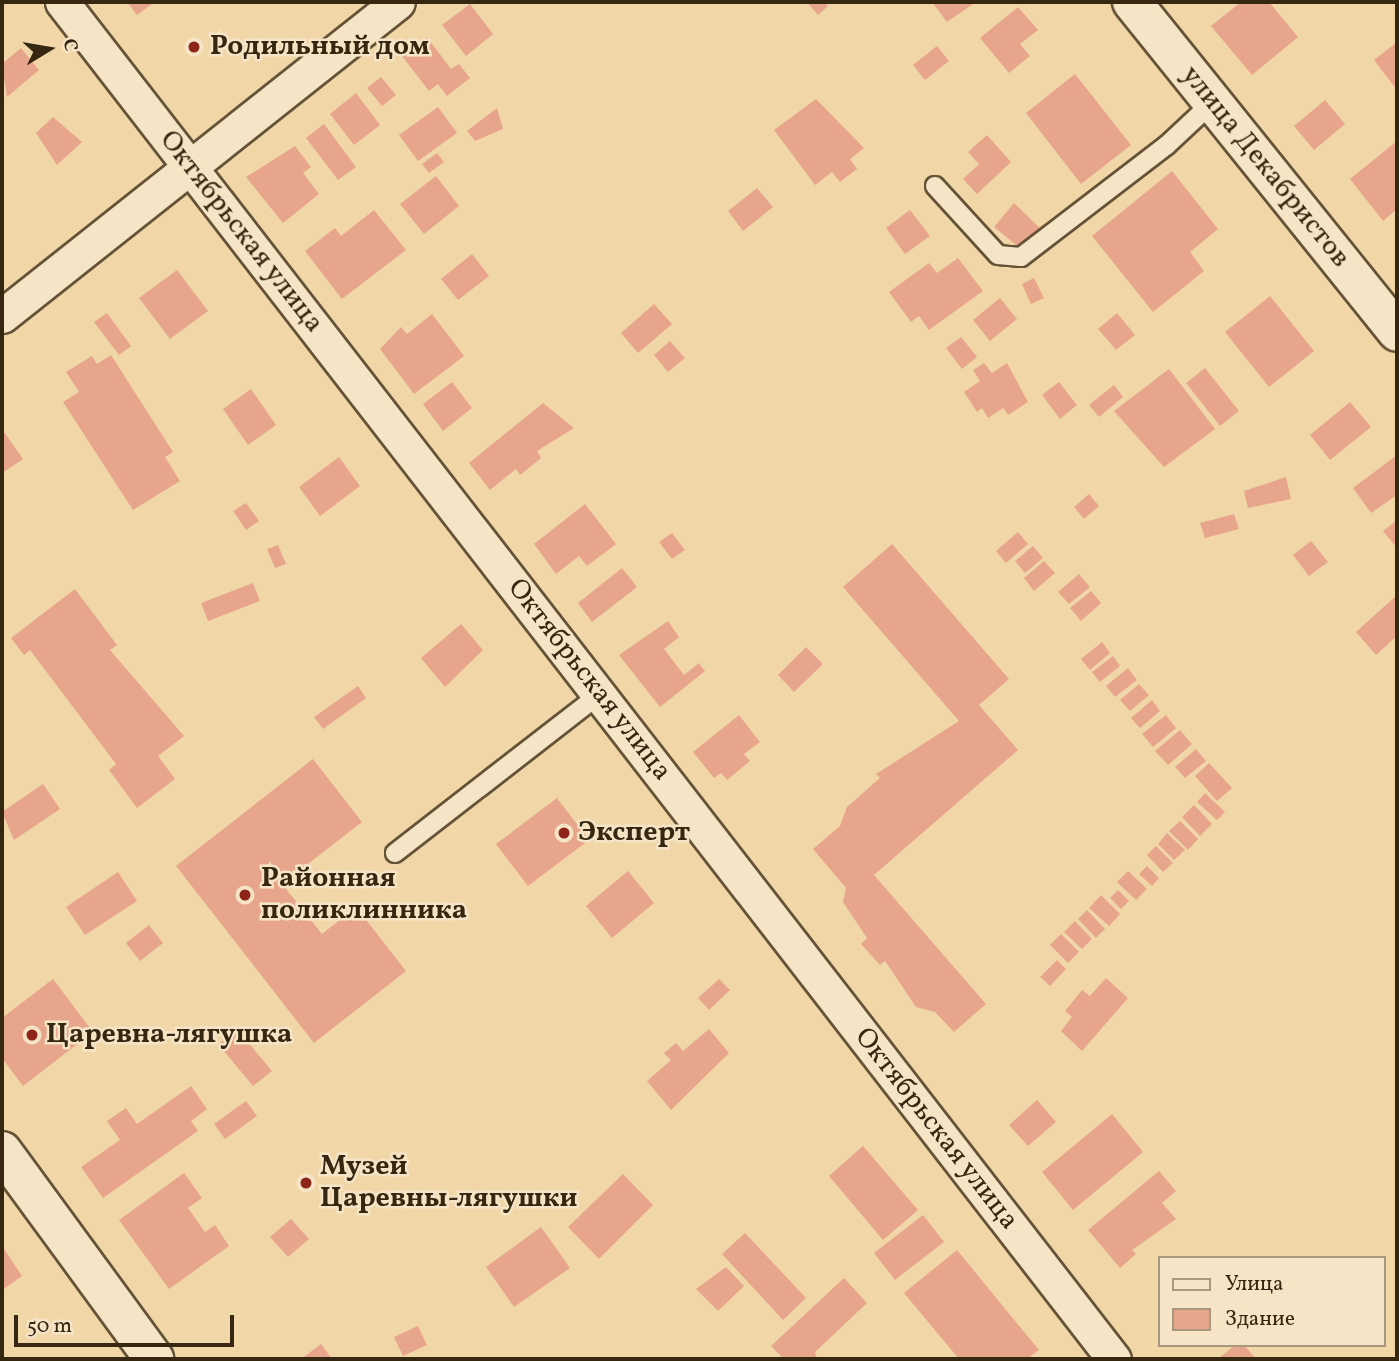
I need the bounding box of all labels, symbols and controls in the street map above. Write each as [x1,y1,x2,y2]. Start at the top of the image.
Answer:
north arrow [14,14,84,84]
place label: Родильный дом [210,30,430,64]
text: С [56,37,84,53]
marker: Родильный дом [184,37,204,57]
street label: улица Декабристов [1173,59,1357,275]
street label: Октябрьская улица [151,124,331,340]
street label: Октябрьская улица [499,572,679,788]
place label: Эксперт [578,816,690,850]
marker: Эксперт [556,825,572,841]
place label: Районная поликлинника [261,862,467,928]
marker: Районная поликлинника [235,885,255,905]
place label: Царевна-лягушка [46,1018,292,1052]
street label: Октябрьская улица [846,1021,1026,1237]
marker: Царевна-лягушка [24,1027,40,1043]
place label: Музей Царевны-лягушки [320,1150,578,1216]
marker: Музей Царевны-лягушки [298,1175,314,1191]
legend [1158,1256,1385,1347]
text: Улица [1225,1270,1283,1299]
scale bar [18,1302,238,1346]
text: Здание [1225,1305,1295,1334]
text: 50 m [27,1312,72,1341]

